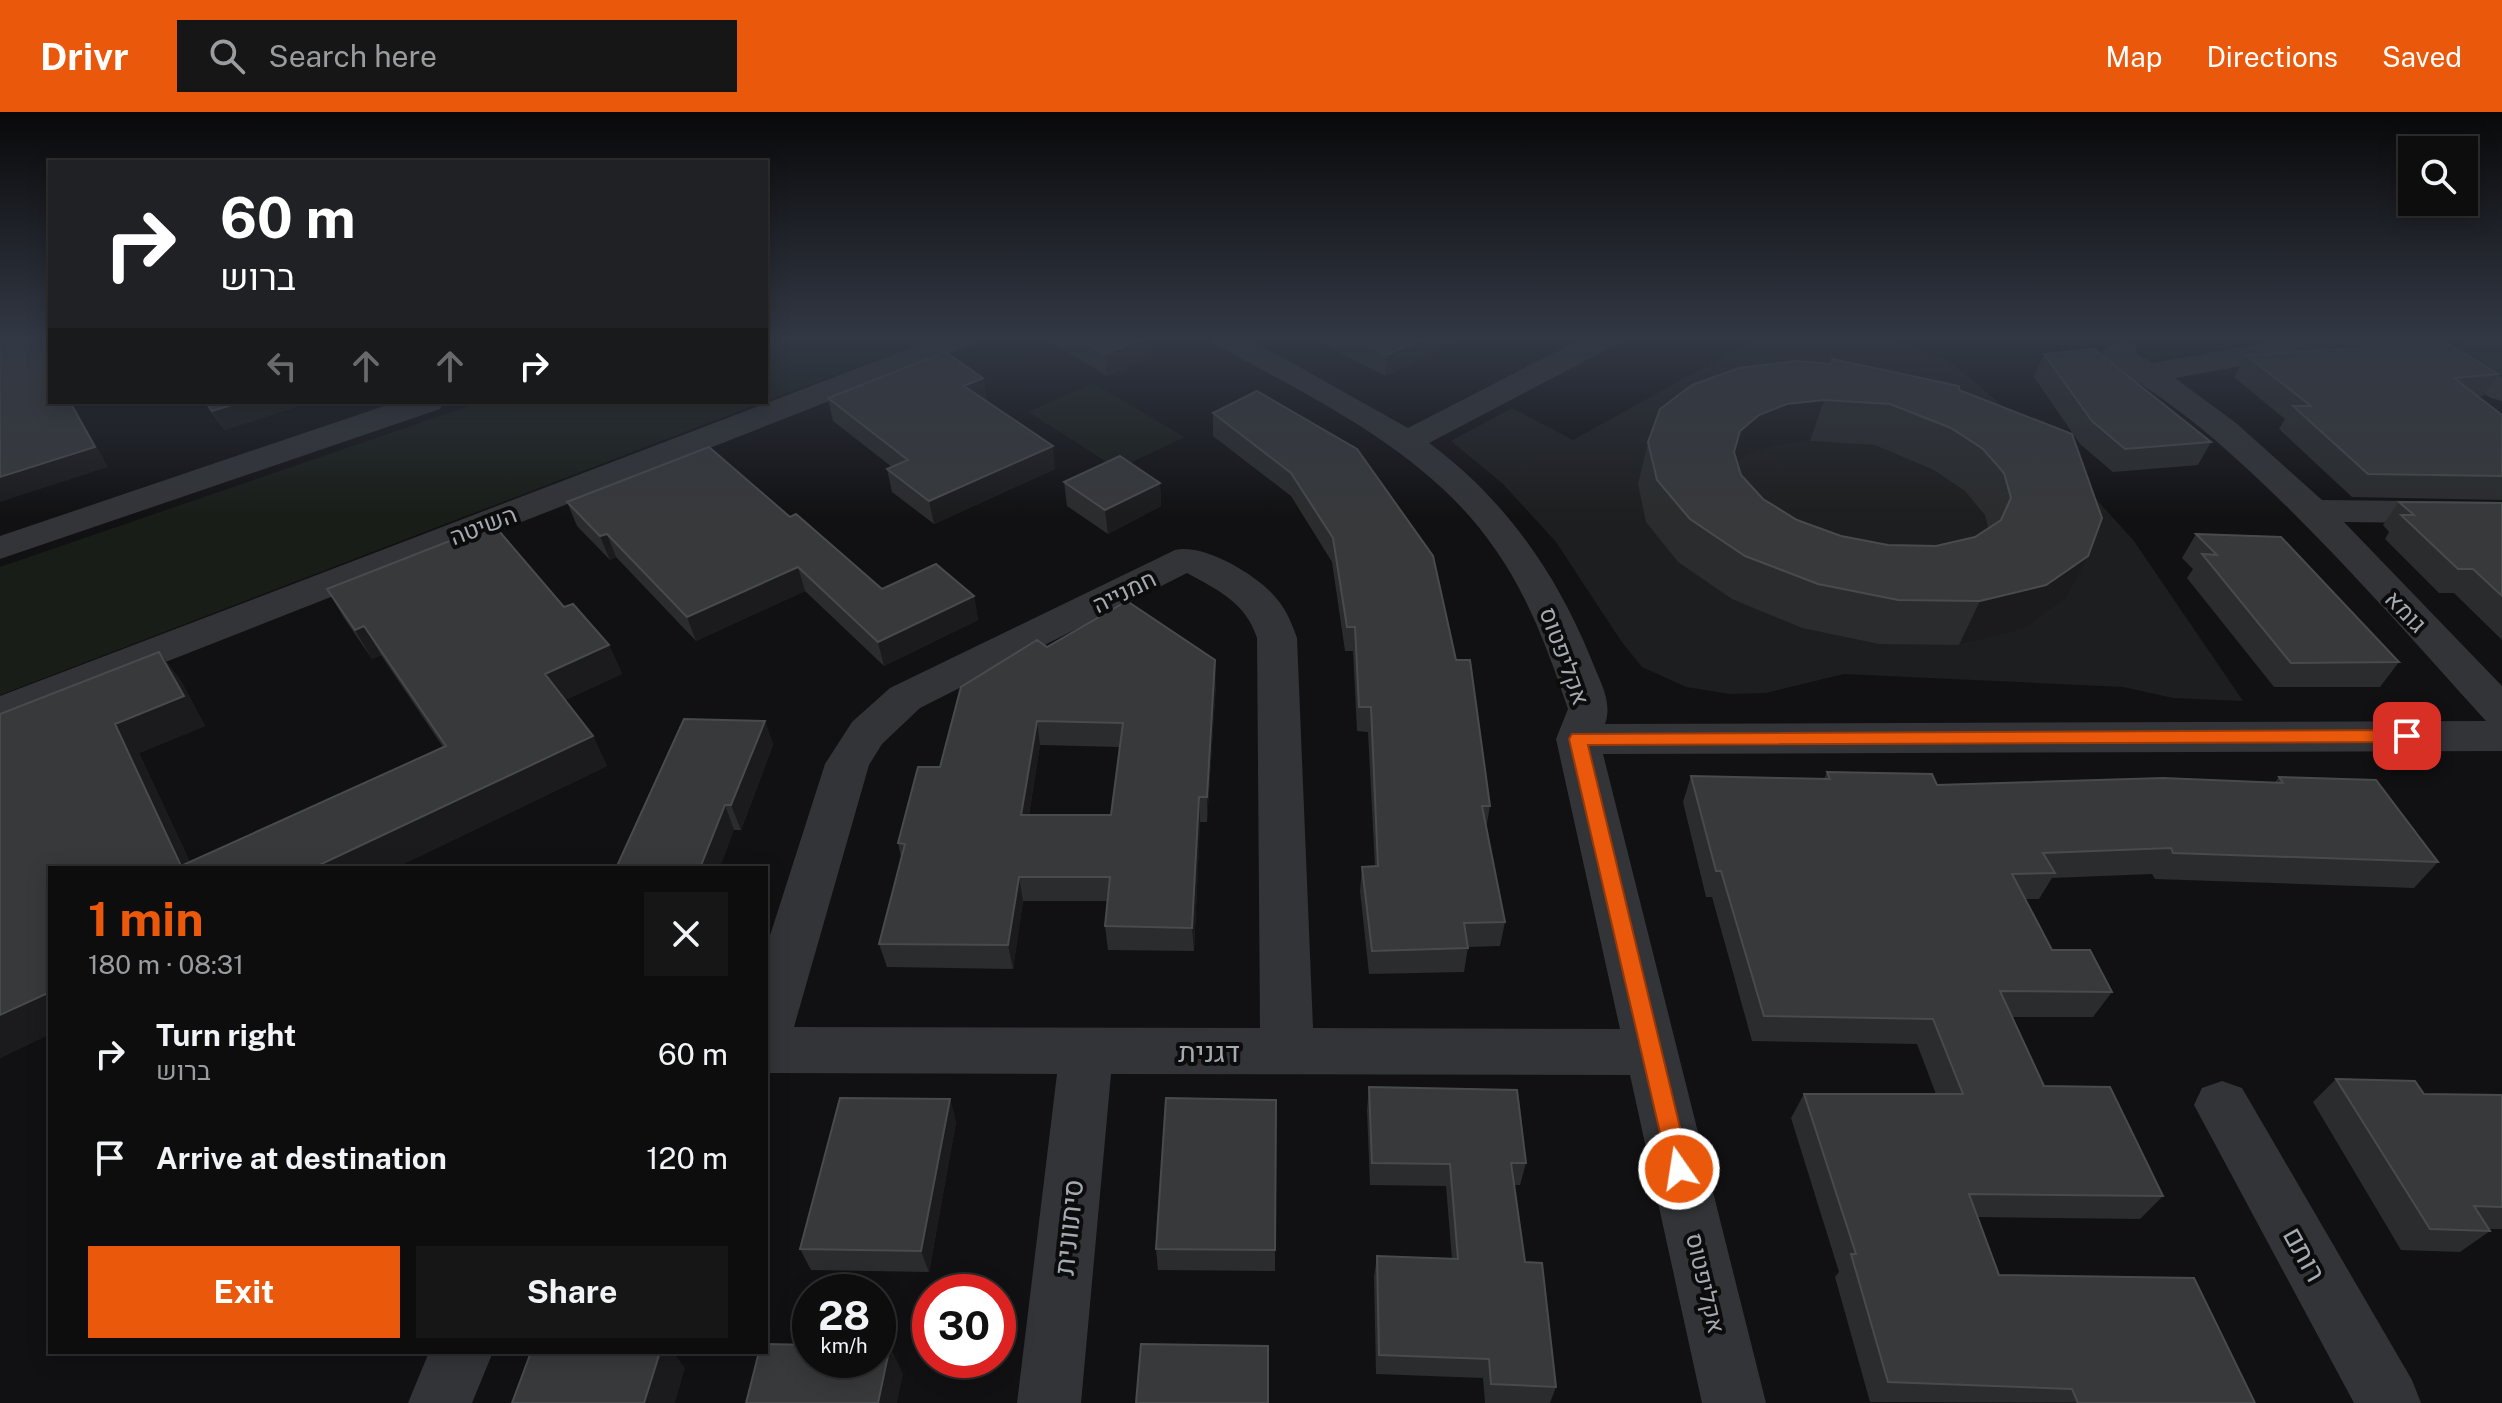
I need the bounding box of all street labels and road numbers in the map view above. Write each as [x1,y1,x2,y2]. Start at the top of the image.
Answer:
street label: השיטה [446,500,520,550]
street label: חמנייה [1088,564,1160,618]
street label: גומא [2380,584,2432,638]
street label: אקליפטוס [1534,603,1596,709]
street label: דגנית [1178,1035,1240,1068]
street label: סיתוונית [1047,1177,1089,1277]
street label: רותם [2277,1221,2333,1287]
street label: אקליפטוס [1681,1230,1731,1336]

